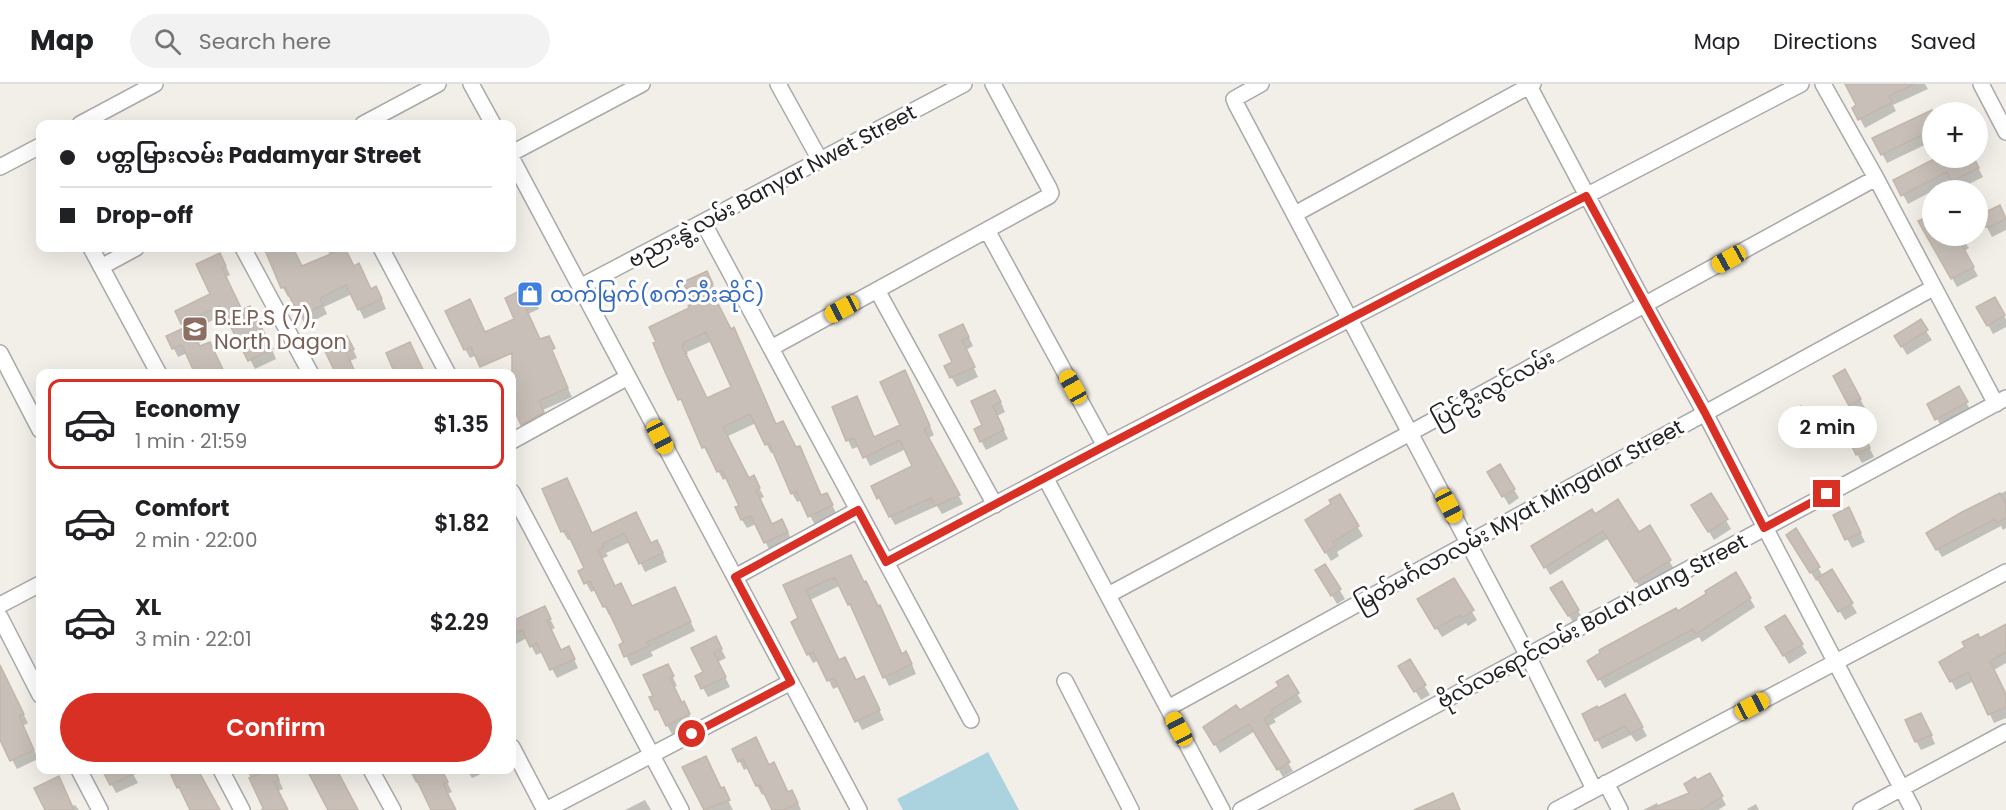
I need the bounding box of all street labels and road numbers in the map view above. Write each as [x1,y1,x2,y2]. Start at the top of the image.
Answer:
street label: ဗညားနွဲ့လမ်း Banyar Nwet Street [622,97,922,277]
street label: ပြင်ဦးလွင်လမ်း [1426,341,1561,436]
street label: မြတ်မင်္ဂလာလမ်း Myat Mingalar Street [1349,411,1690,620]
street label: ဗိုလ်လရောင်လမ်း BoLaYaung Street [1431,526,1753,718]

